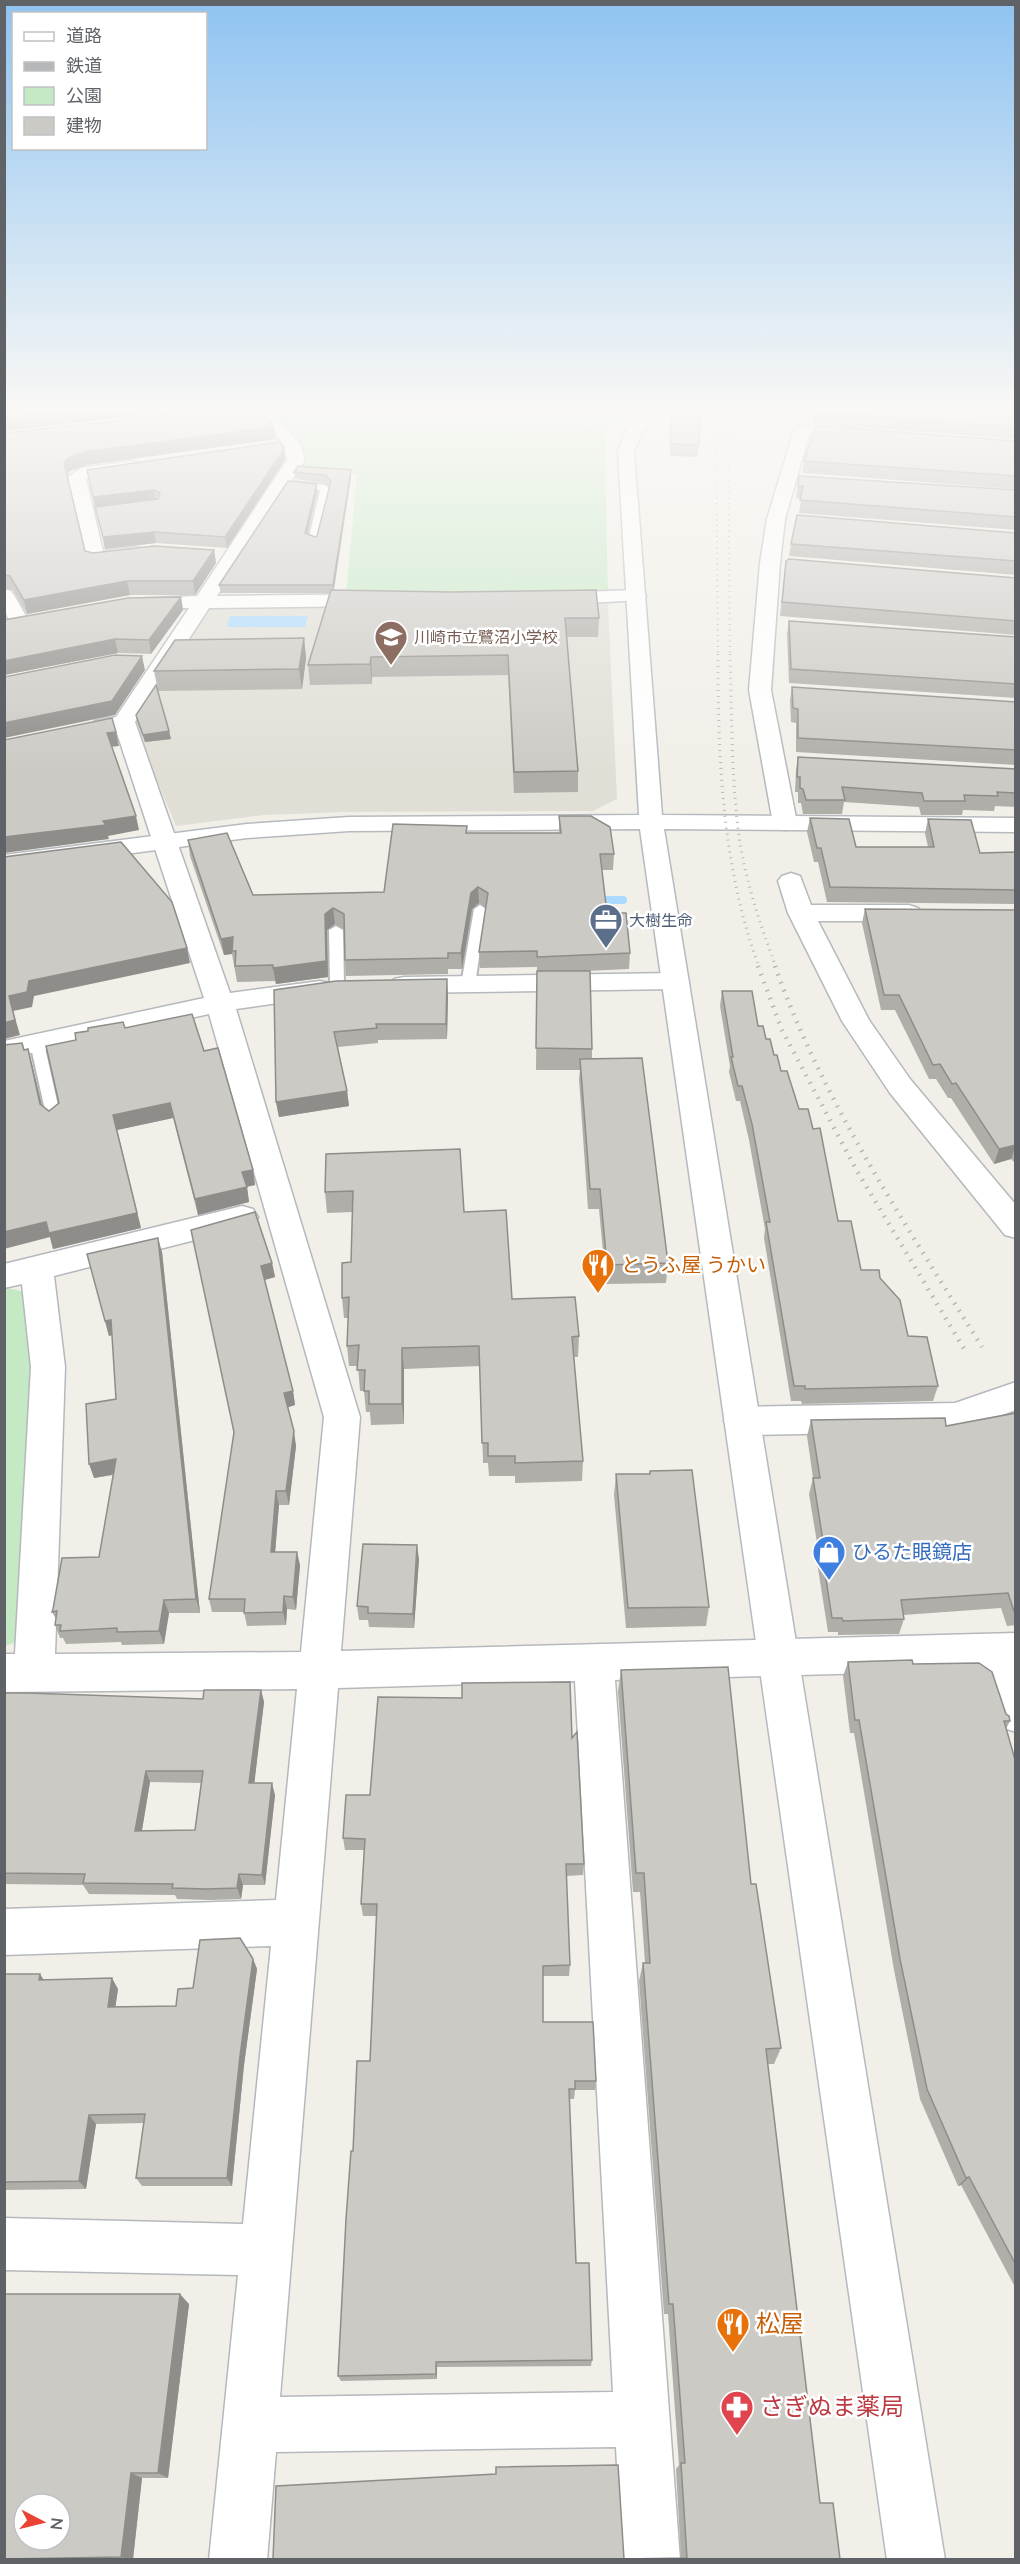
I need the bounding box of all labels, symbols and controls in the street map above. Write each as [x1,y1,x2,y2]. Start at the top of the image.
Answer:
legend [12,12,207,150]
text: 道路 [66,24,102,46]
text: 鉄道 [66,54,102,76]
text: 公園 [66,84,102,106]
text: 建物 [66,114,102,136]
school or university icon: 川崎市立鷺沼小学校 [373,619,409,666]
place label: 川崎市立鷺沼小学校 [414,627,558,646]
office icon: 大樹生命 [588,902,624,949]
place label: 大樹生命 [629,910,693,929]
restaurant icon: とうふ屋 うかい [580,1247,616,1294]
place label: とうふ屋 うかい [621,1252,766,1276]
shop icon: ひるた眼鏡店 [811,1534,847,1581]
place label: ひるた眼鏡店 [852,1539,972,1563]
restaurant icon: 松屋 [715,2306,751,2353]
place label: 松屋 [756,2308,804,2337]
pharmacy icon: さぎぬま薬局 [719,2389,755,2436]
place label: さぎぬま薬局 [760,2391,904,2420]
north arrow [12,2492,72,2552]
text: N [47,2517,68,2531]

